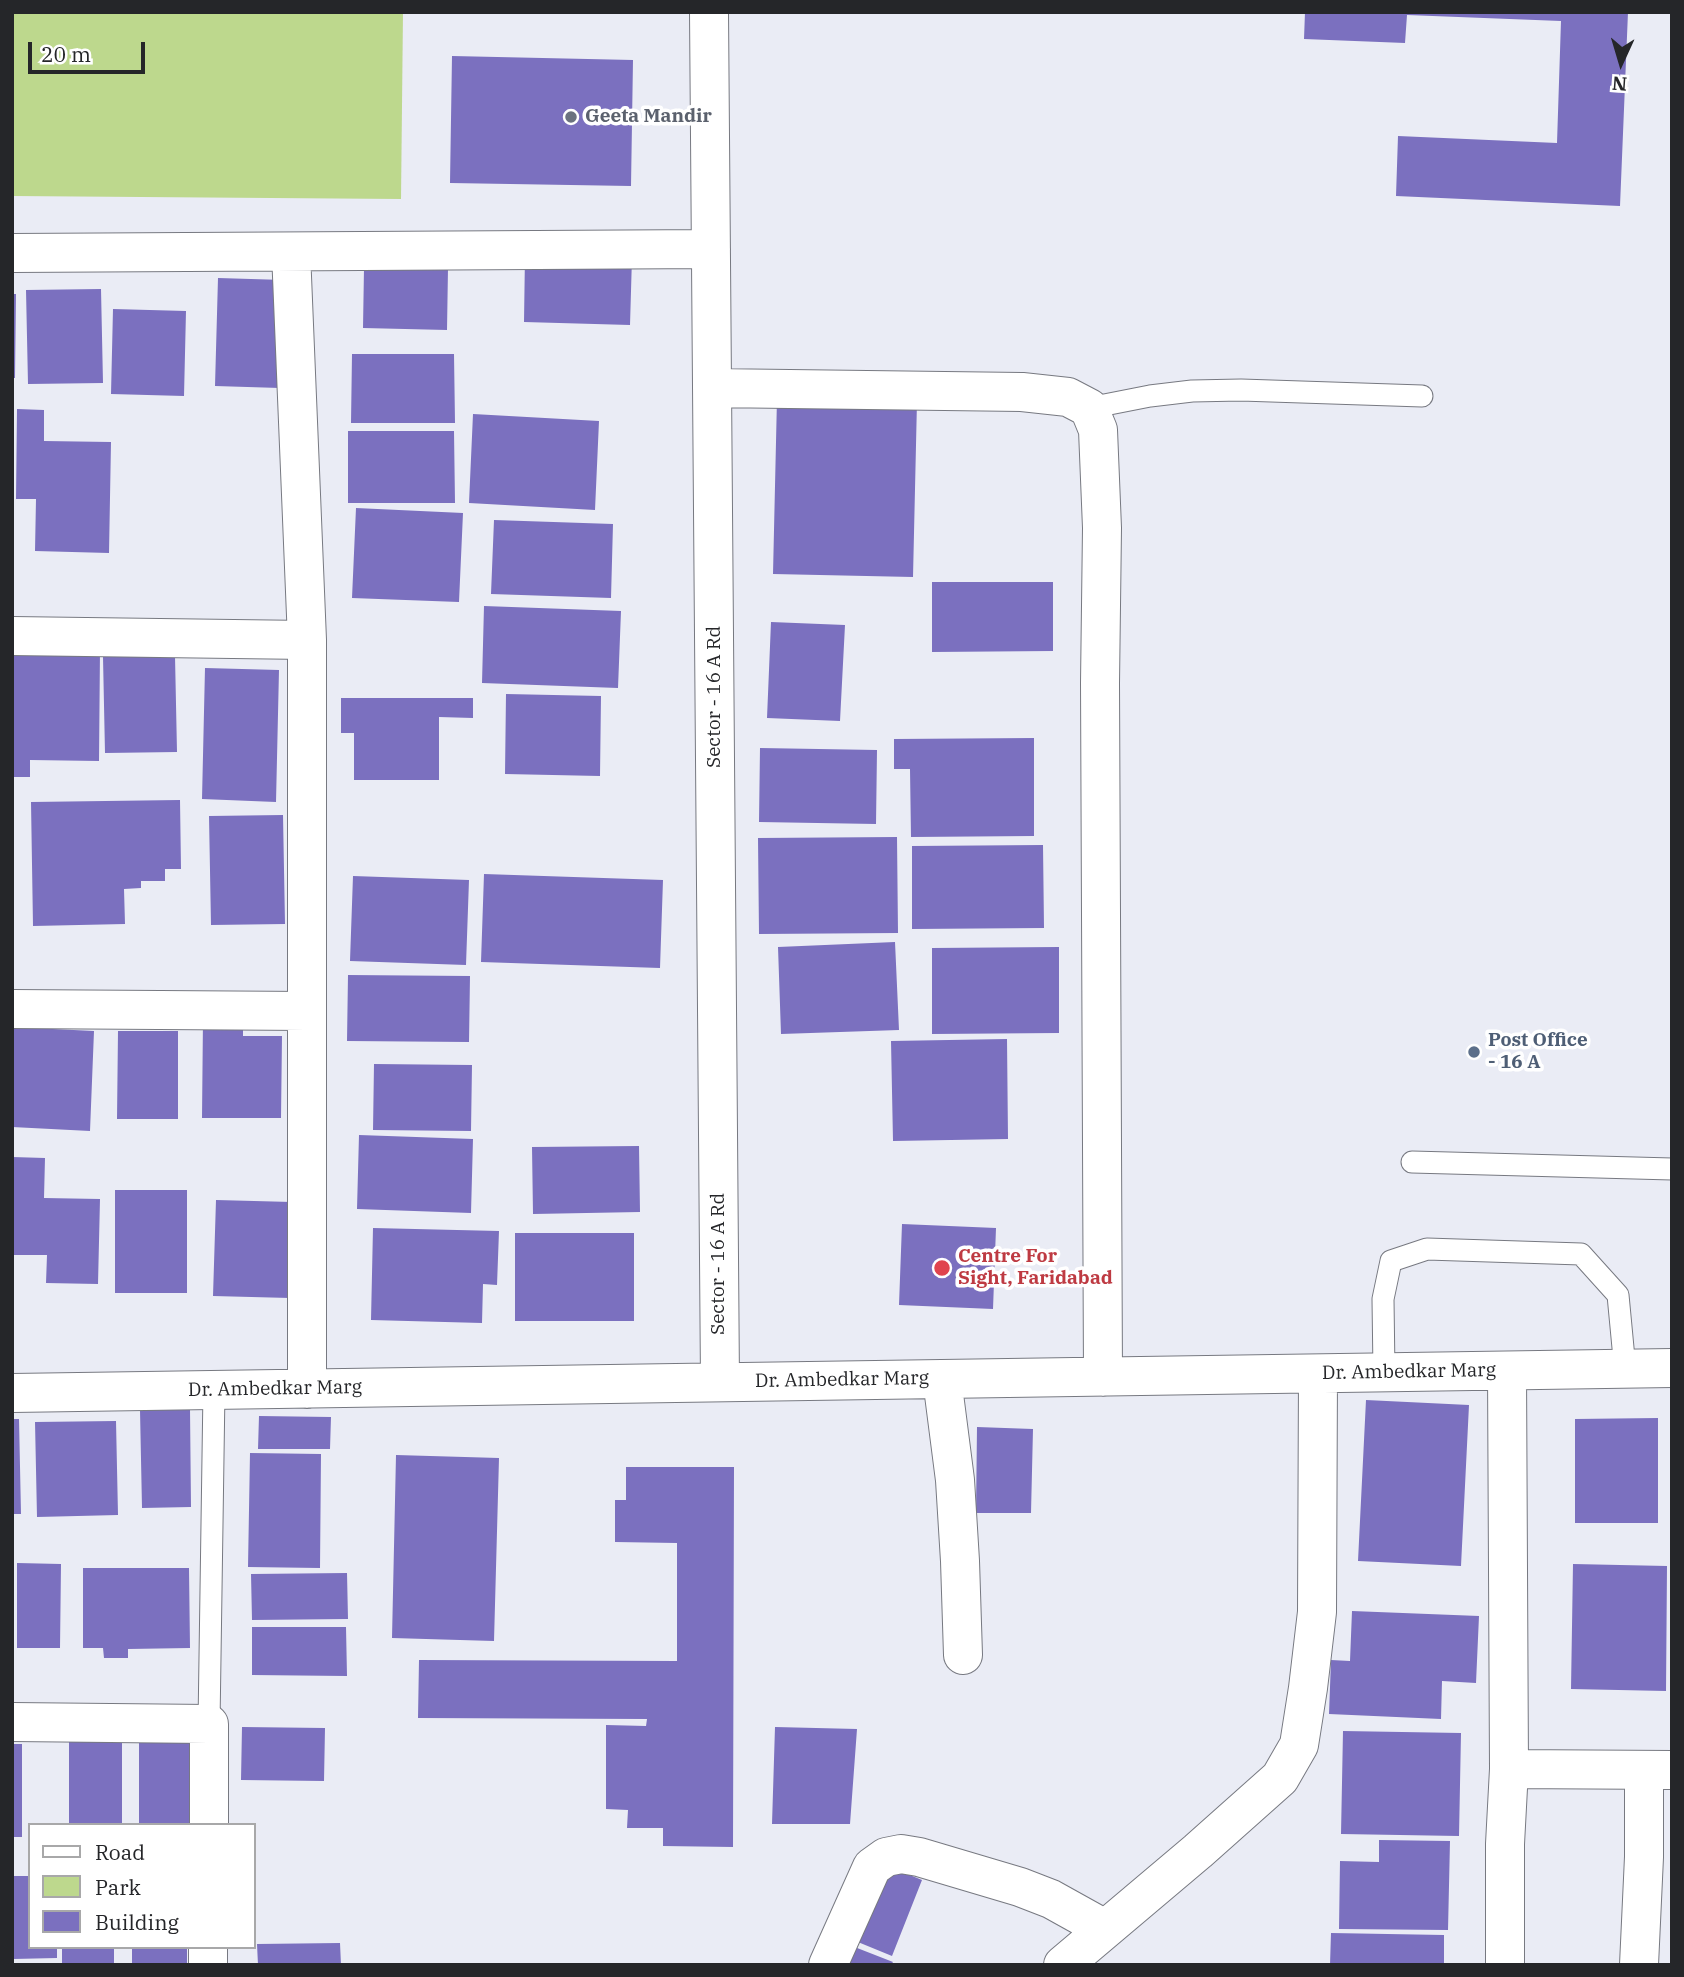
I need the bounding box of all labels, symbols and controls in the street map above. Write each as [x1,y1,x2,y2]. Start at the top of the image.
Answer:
scale bar [32,28,149,72]
north arrow [1586,28,1656,98]
text: 20 m [41,40,91,68]
text: N [1611,71,1628,96]
place label: Geeta Mandir [585,106,712,128]
marker: Geeta Mandir [563,109,579,125]
street label: Sector - 16 A Rd [704,626,726,768]
place label: Post Office - 16 A [1488,1030,1588,1074]
marker: Post Office - 16 A [1466,1044,1482,1060]
street label: Sector - 16 A Rd [708,1193,730,1335]
place label: Centre For Sight, Faridabad [958,1246,1113,1290]
marker: Centre For Sight, Faridabad [932,1258,952,1278]
street label: Dr. Ambedkar Marg [1322,1359,1496,1385]
street label: Dr. Ambedkar Marg [755,1367,929,1393]
street label: Dr. Ambedkar Marg [188,1376,362,1402]
legend [28,1823,256,1949]
text: Road [95,1838,145,1866]
text: Park [95,1873,141,1901]
text: Building [95,1908,179,1936]

